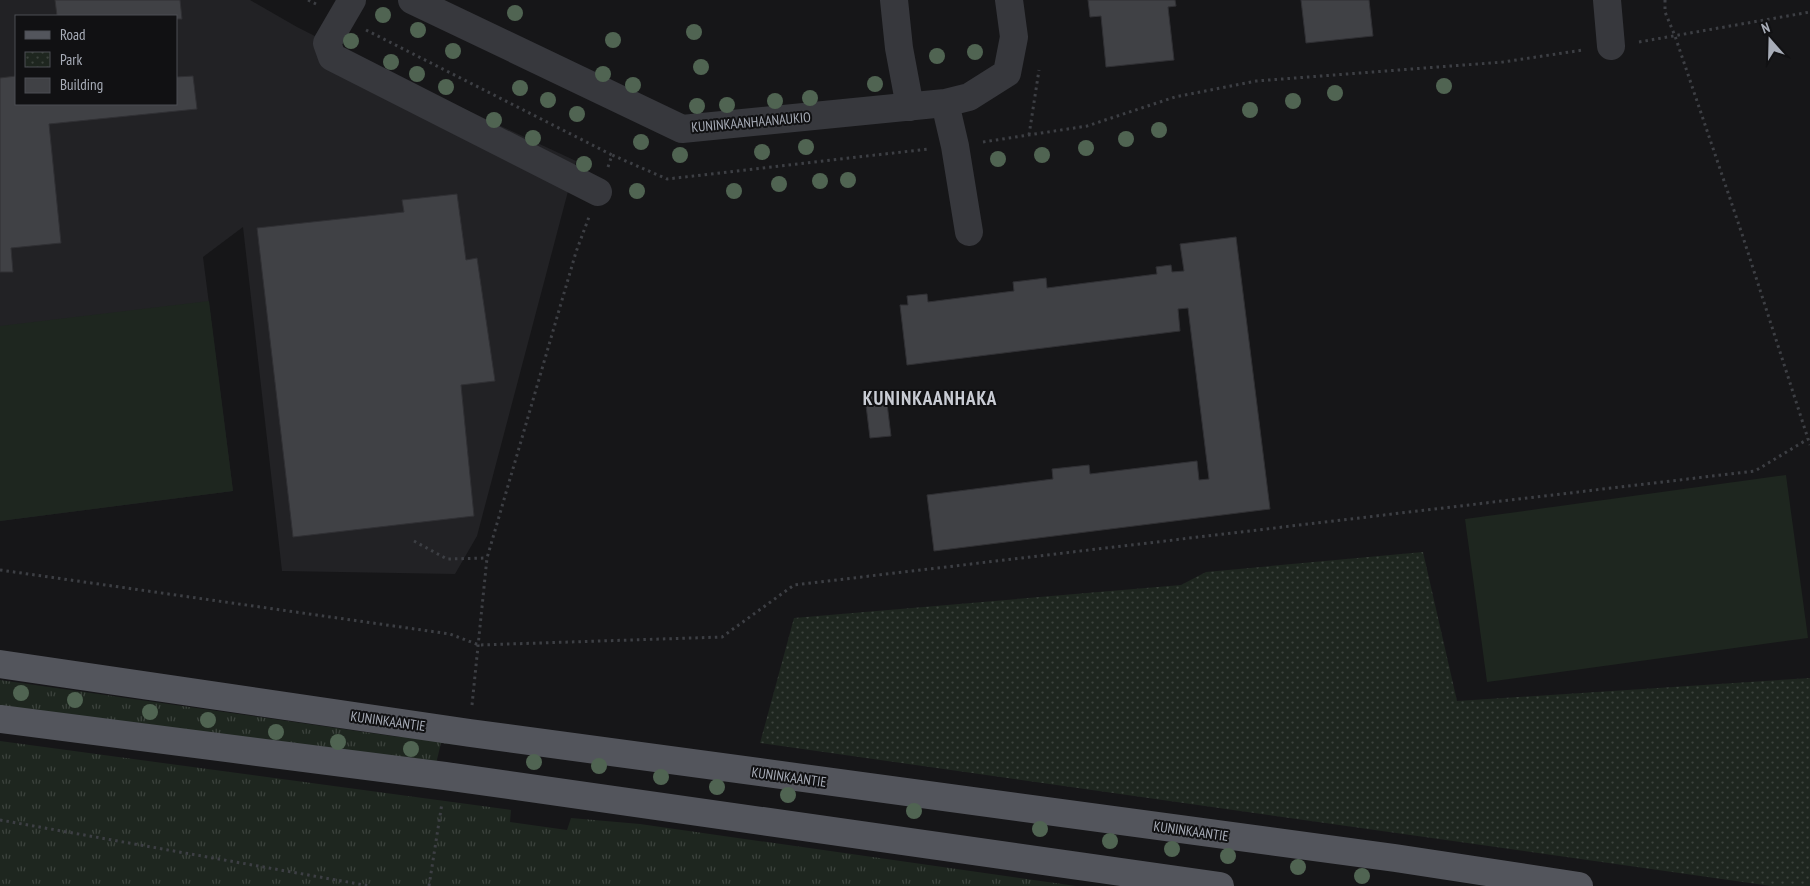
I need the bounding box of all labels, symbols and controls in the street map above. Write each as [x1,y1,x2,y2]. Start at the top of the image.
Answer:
legend [15,15,178,105]
north arrow [1745,15,1795,65]
text: N [1759,18,1772,38]
text: Road [60,25,86,44]
text: Park [60,50,82,69]
text: Building [60,75,103,94]
street label: KUNINKAANHAANAUKIO [690,108,812,136]
district label: KUNINKAANHAKA [863,386,997,410]
street label: KUNINKAANTIE [349,707,427,735]
street label: KUNINKAANTIE [750,763,828,791]
street label: KUNINKAANTIE [1152,817,1230,845]

